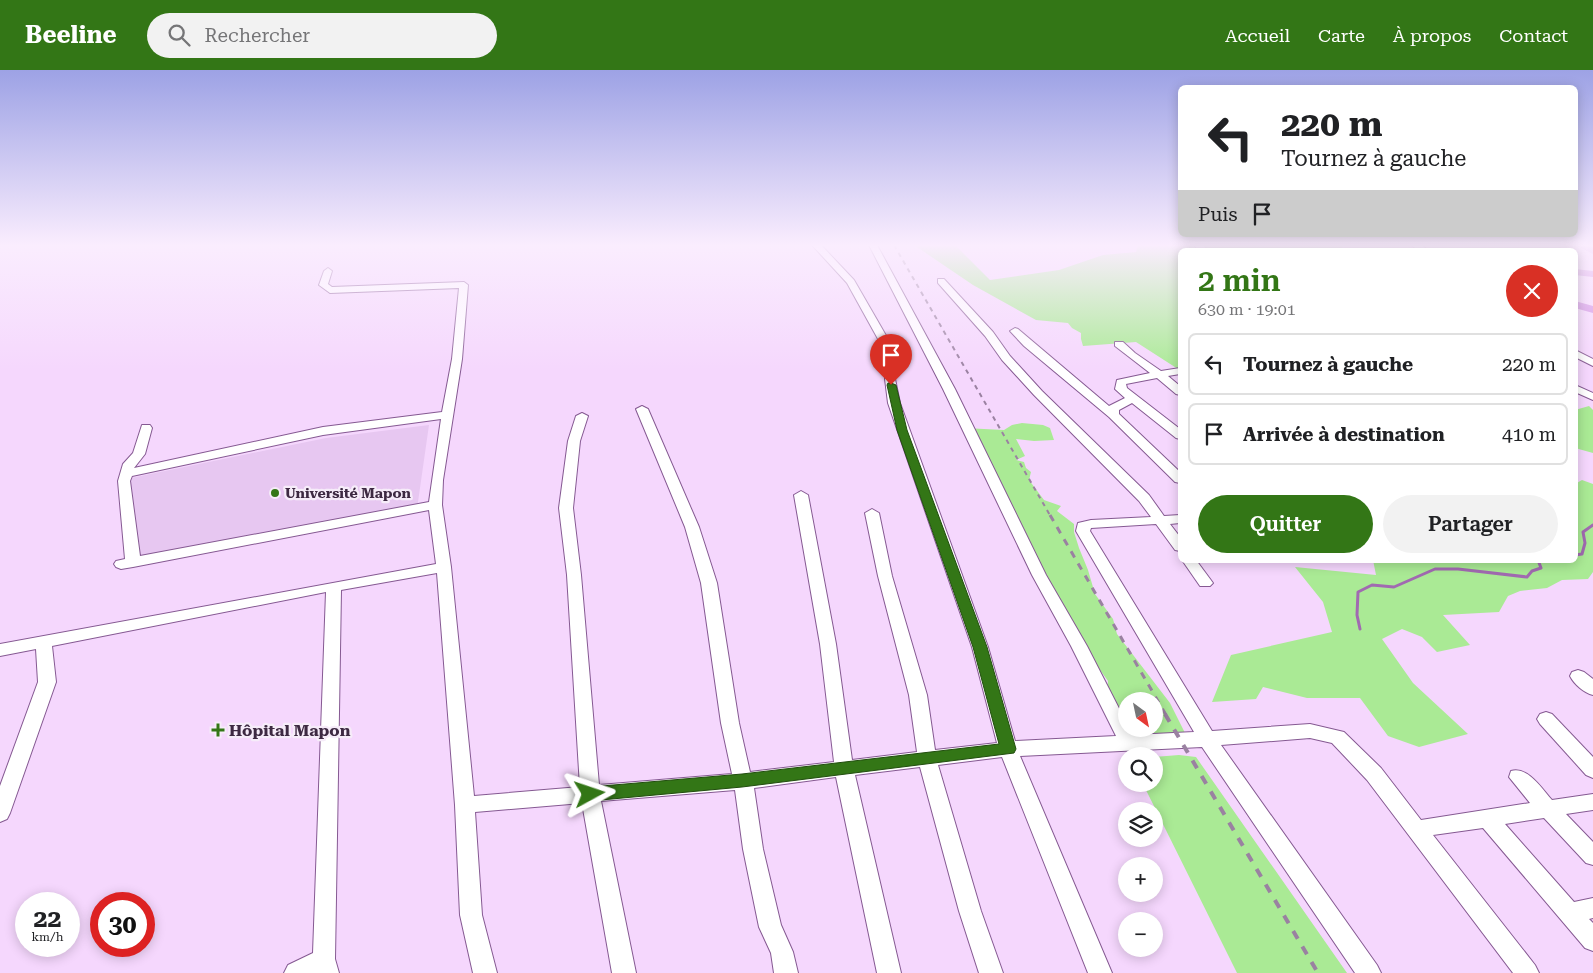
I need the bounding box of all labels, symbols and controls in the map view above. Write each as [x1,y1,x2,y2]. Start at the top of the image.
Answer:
search box [147,13,497,58]
text: Beeline [25,21,117,49]
icon: search [165,21,193,49]
text: Rechercher [205,24,310,47]
text: Accueil [1225,25,1290,46]
text: Carte [1318,25,1365,46]
text: À propos [1393,25,1471,46]
text: Contact [1499,25,1568,46]
text: 220 m [1281,104,1382,145]
icon: left [1198,105,1263,170]
text: Tournez à gauche [1281,146,1466,171]
icon: arrive [1248,200,1276,228]
text: Puis [1198,203,1238,226]
text: 2 min [1198,263,1281,298]
button: close [1506,265,1558,317]
text: 630 m · 19:01 [1198,300,1296,319]
pin [870,334,912,385]
icon: arrive [877,341,905,369]
icon: left [1200,350,1228,378]
text: Tournez à gauche [1243,353,1413,376]
text: 220 m [1502,353,1556,376]
icon: arrive [1200,420,1228,448]
text: Arrivée à destination [1243,423,1445,446]
text: 410 m [1502,423,1556,446]
place label: Université Mapon [285,485,412,501]
marker: Université Mapon [269,487,281,499]
button: Quitter [1198,495,1373,553]
button: Partager [1383,495,1558,553]
north arrow [1118,692,1162,738]
map controls [1118,692,1163,957]
place label: Hôpital Mapon [229,721,351,740]
marker: Hôpital Mapon [211,723,225,737]
button: search [1118,747,1163,792]
position arrow [563,767,615,819]
button: layers [1118,802,1163,847]
button: + [1118,857,1163,902]
speed limit sign: 30 [90,892,155,957]
text: 22 [33,904,62,933]
button: − [1118,912,1163,957]
text: km/h [31,930,64,944]

